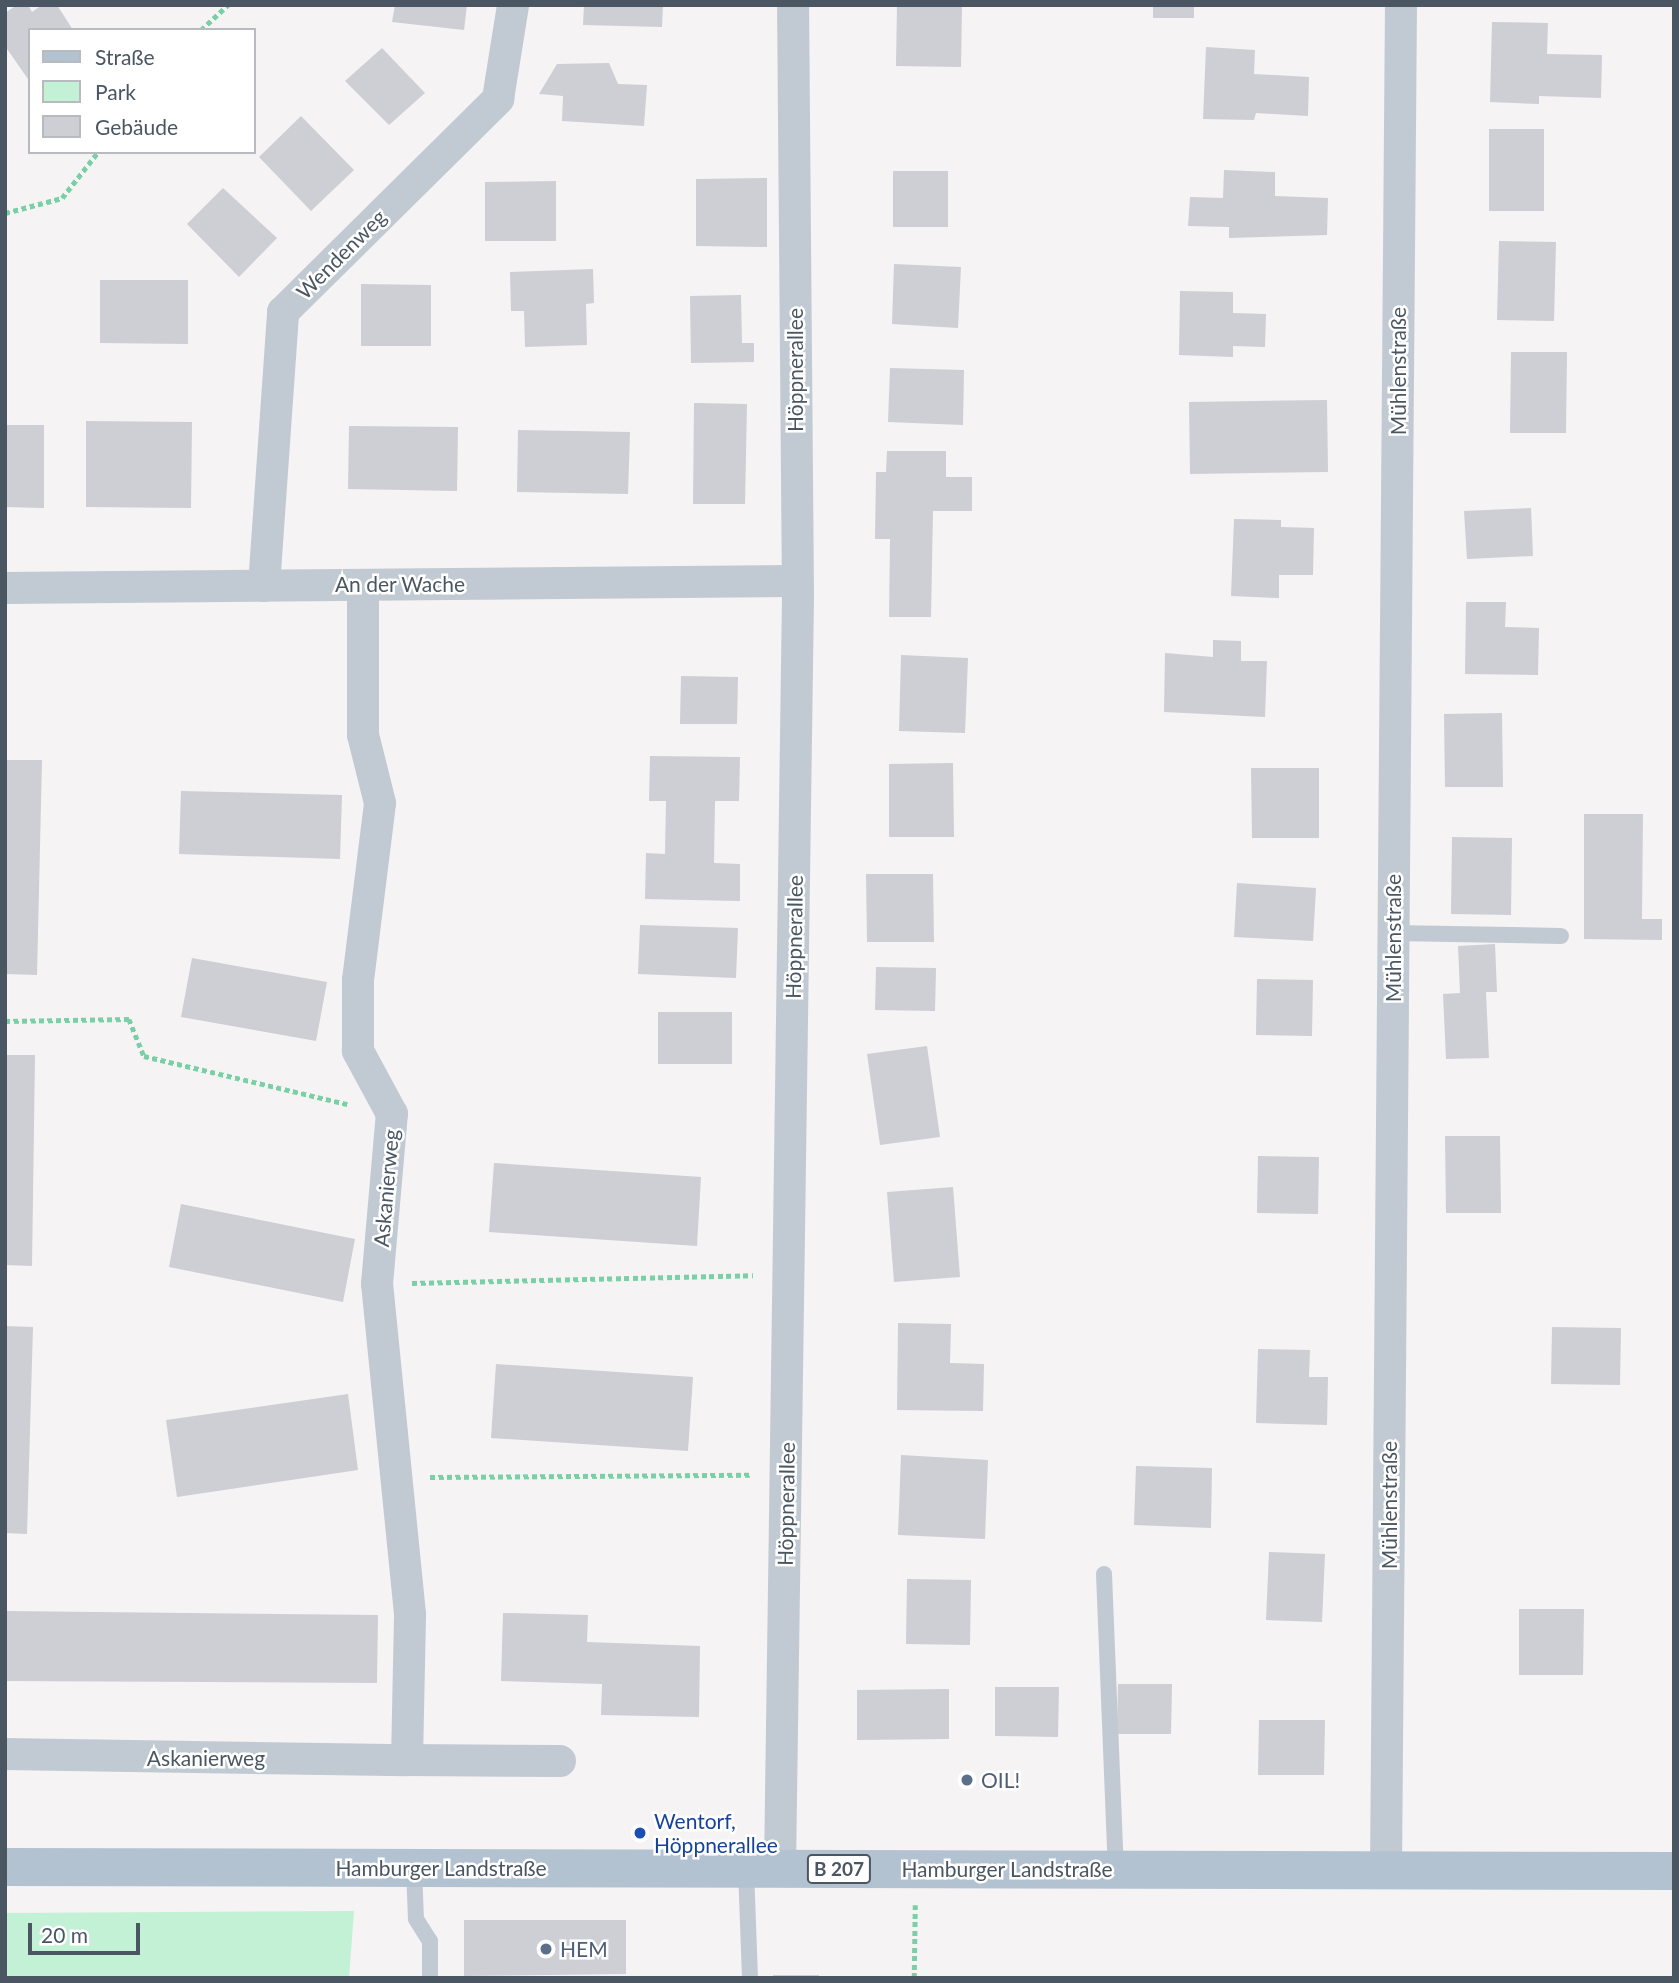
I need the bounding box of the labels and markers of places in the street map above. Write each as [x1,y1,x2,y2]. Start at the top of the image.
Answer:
place label: OIL! [981,1767,1020,1793]
marker: OIL! [959,1772,975,1788]
place label: Wentorf, Höppnerallee [654,1808,778,1858]
marker: Wentorf, Höppnerallee [632,1825,648,1841]
place label: HEM [560,1936,608,1962]
marker: HEM [538,1941,554,1957]

